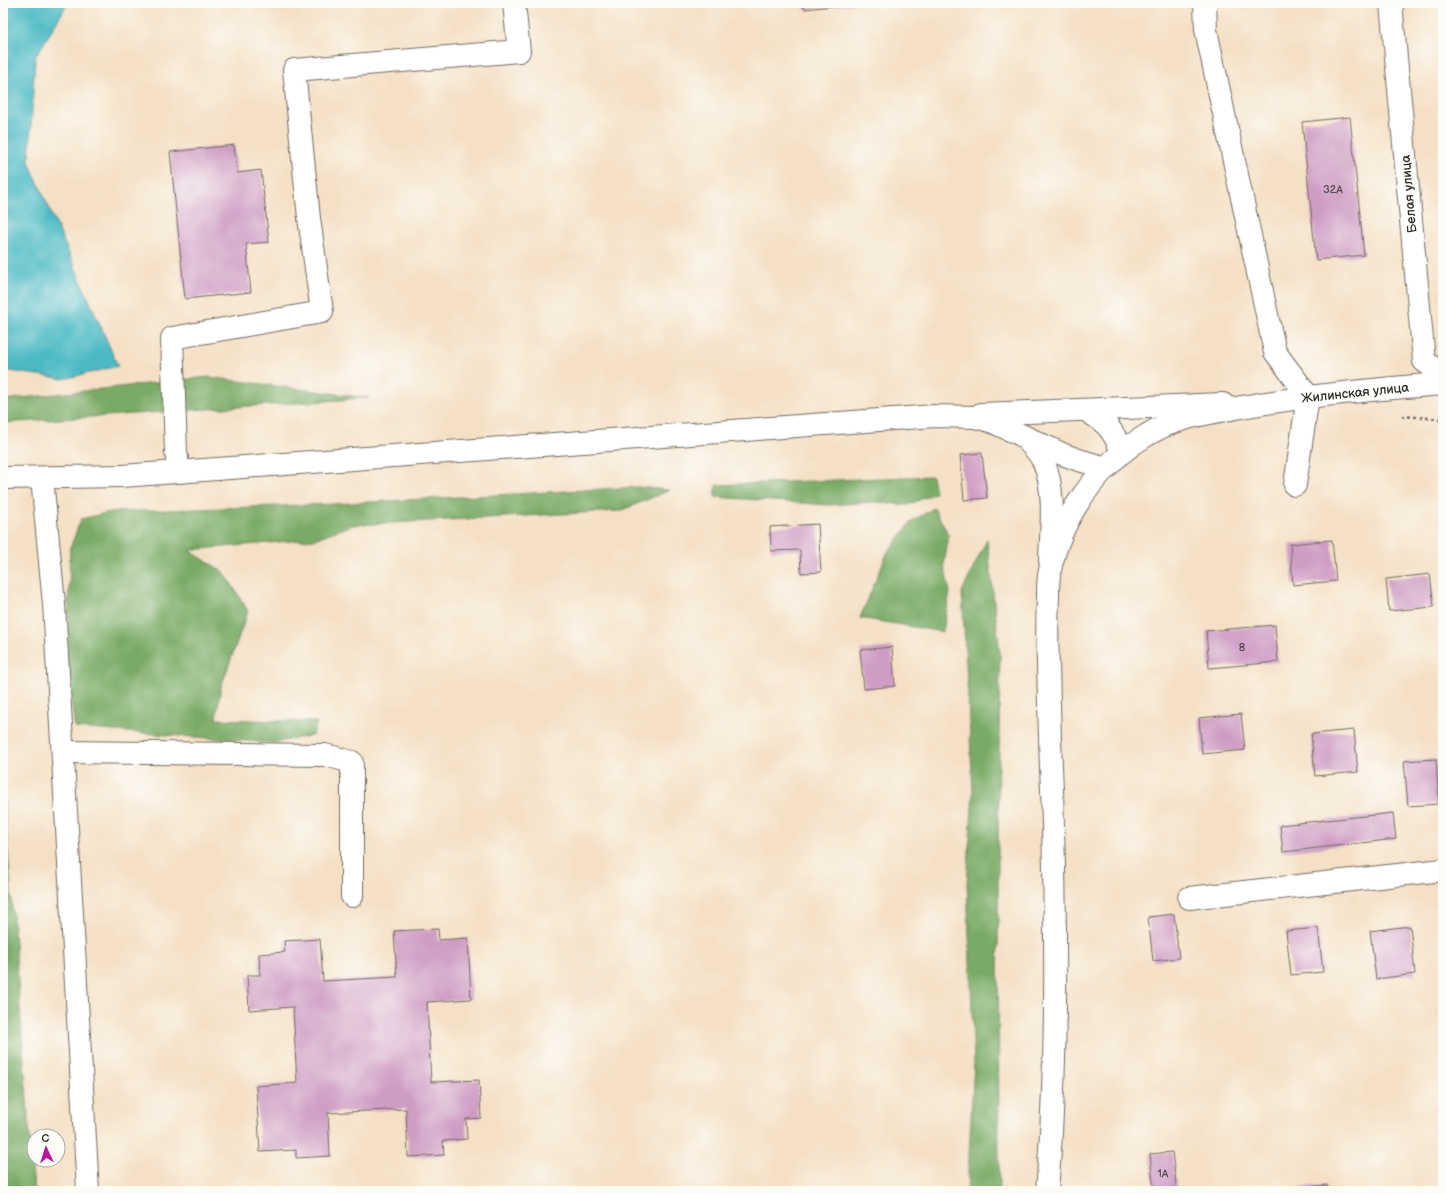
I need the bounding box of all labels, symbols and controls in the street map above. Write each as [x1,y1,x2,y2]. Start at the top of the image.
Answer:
street label: Белая улица [1398,154,1420,233]
house number: 32А [1323,183,1343,196]
street label: Жилинская улица [1301,379,1410,407]
house number: 8 [1239,641,1245,654]
north arrow [26,1128,66,1168]
text: С [41,1132,50,1145]
house number: 1А [1158,1167,1169,1180]

